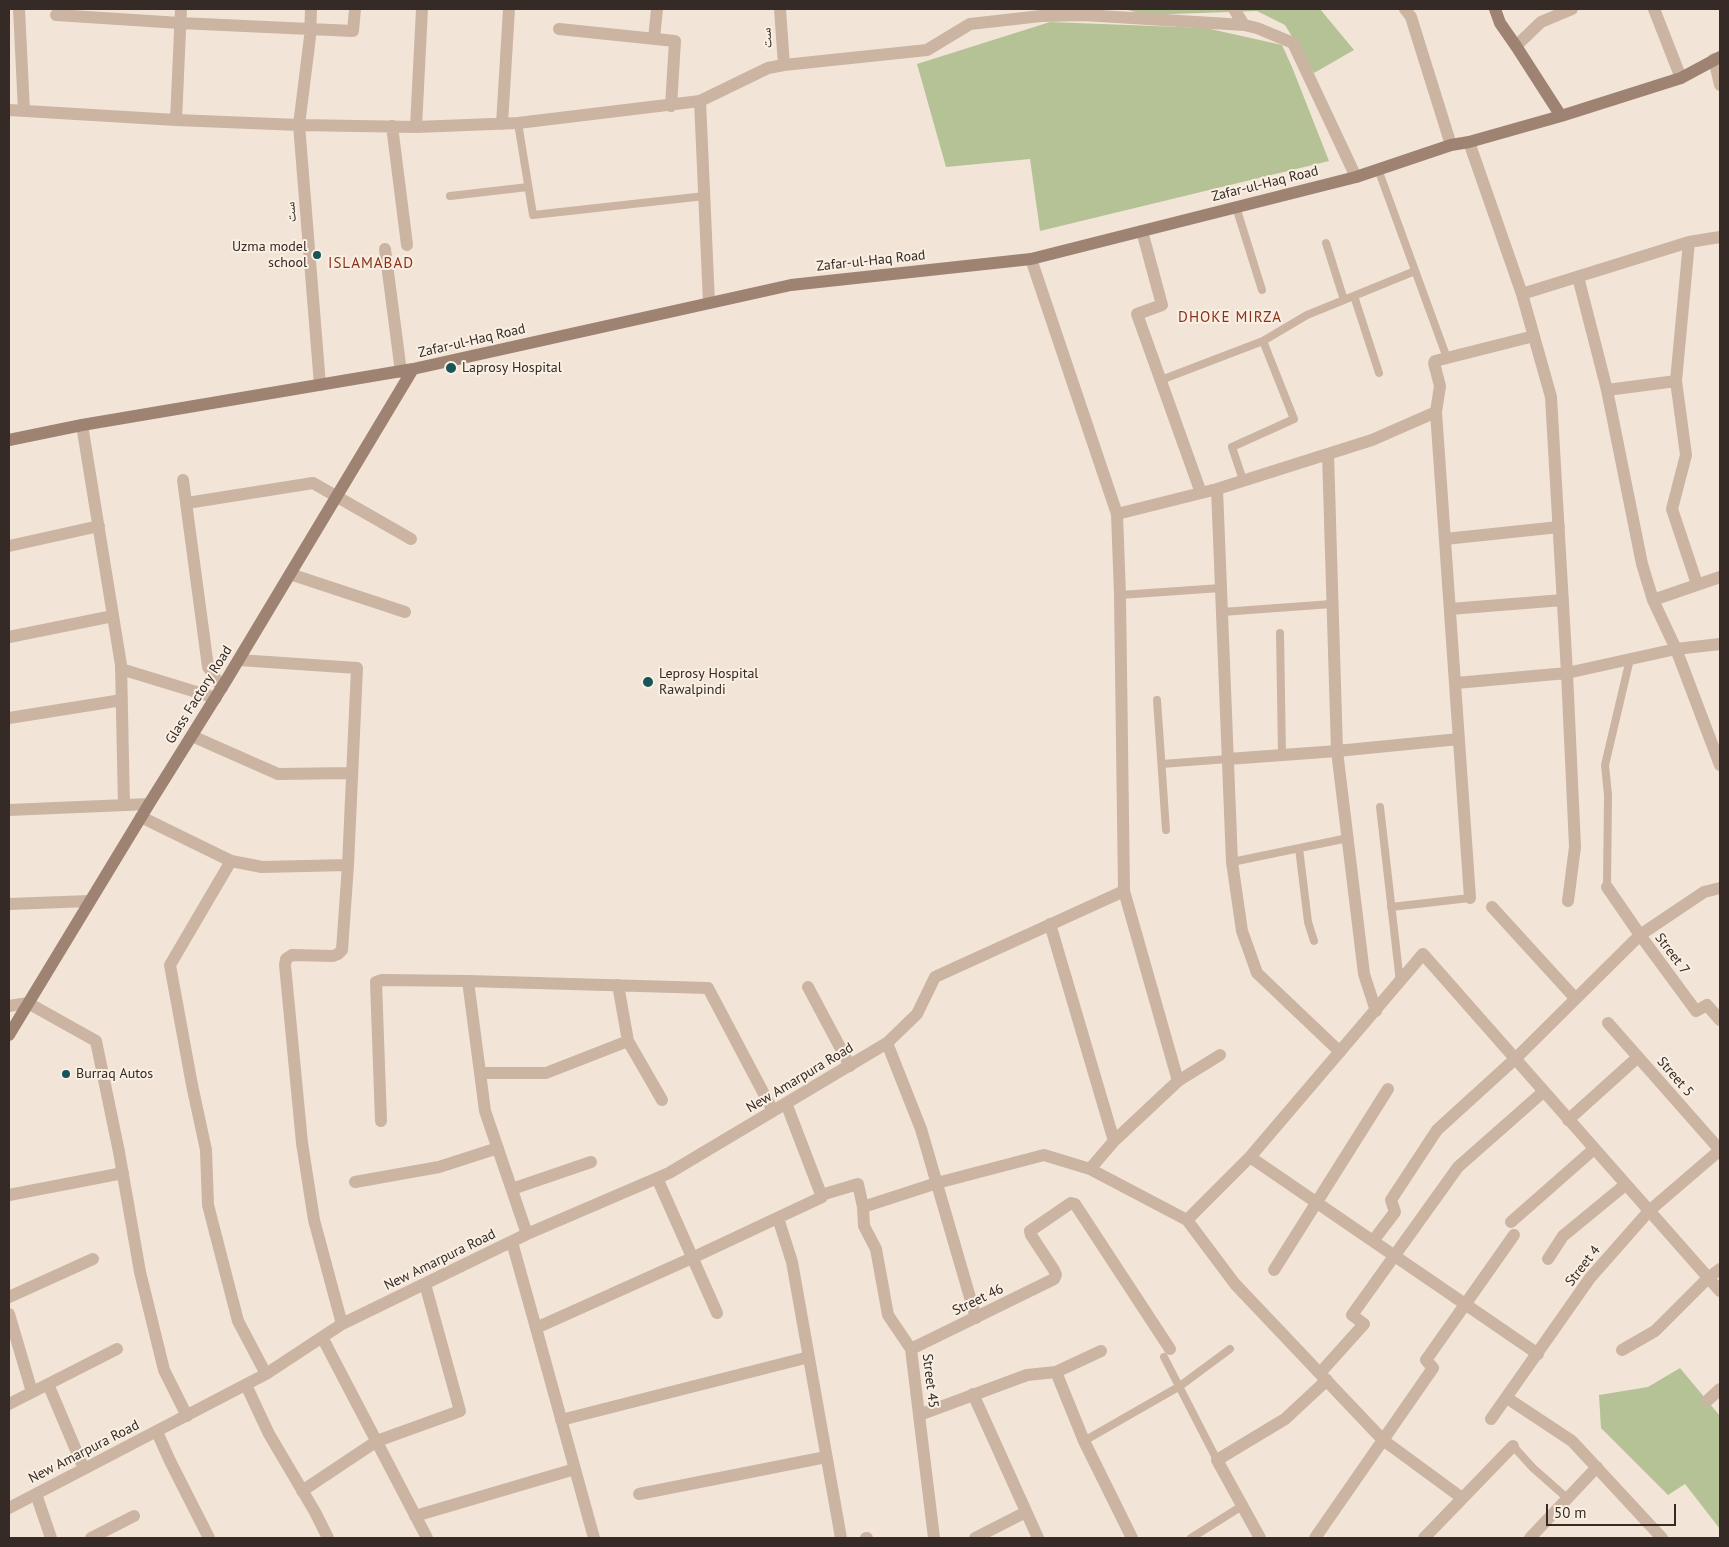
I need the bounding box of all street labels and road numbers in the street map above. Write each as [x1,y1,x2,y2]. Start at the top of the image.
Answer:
street label: ست [758,27,776,49]
street label: Zafar-ul-Haq Road [1210,163,1320,205]
street label: ست [282,201,300,223]
street label: Zafar-ul-Haq Road [816,247,926,275]
street label: Zafar-ul-Haq Road [417,321,527,361]
street label: Glass Factory Road [162,643,236,747]
street label: Street 7 [1651,930,1693,978]
street label: New Amarpura Road [743,1039,857,1117]
street label: Street 5 [1653,1054,1697,1100]
street label: New Amarpura Road [382,1226,498,1294]
street label: Street 4 [1562,1242,1604,1290]
street label: Street 46 [950,1280,1006,1320]
street label: Street 45 [918,1353,942,1409]
street label: New Amarpura Road [26,1417,142,1487]

